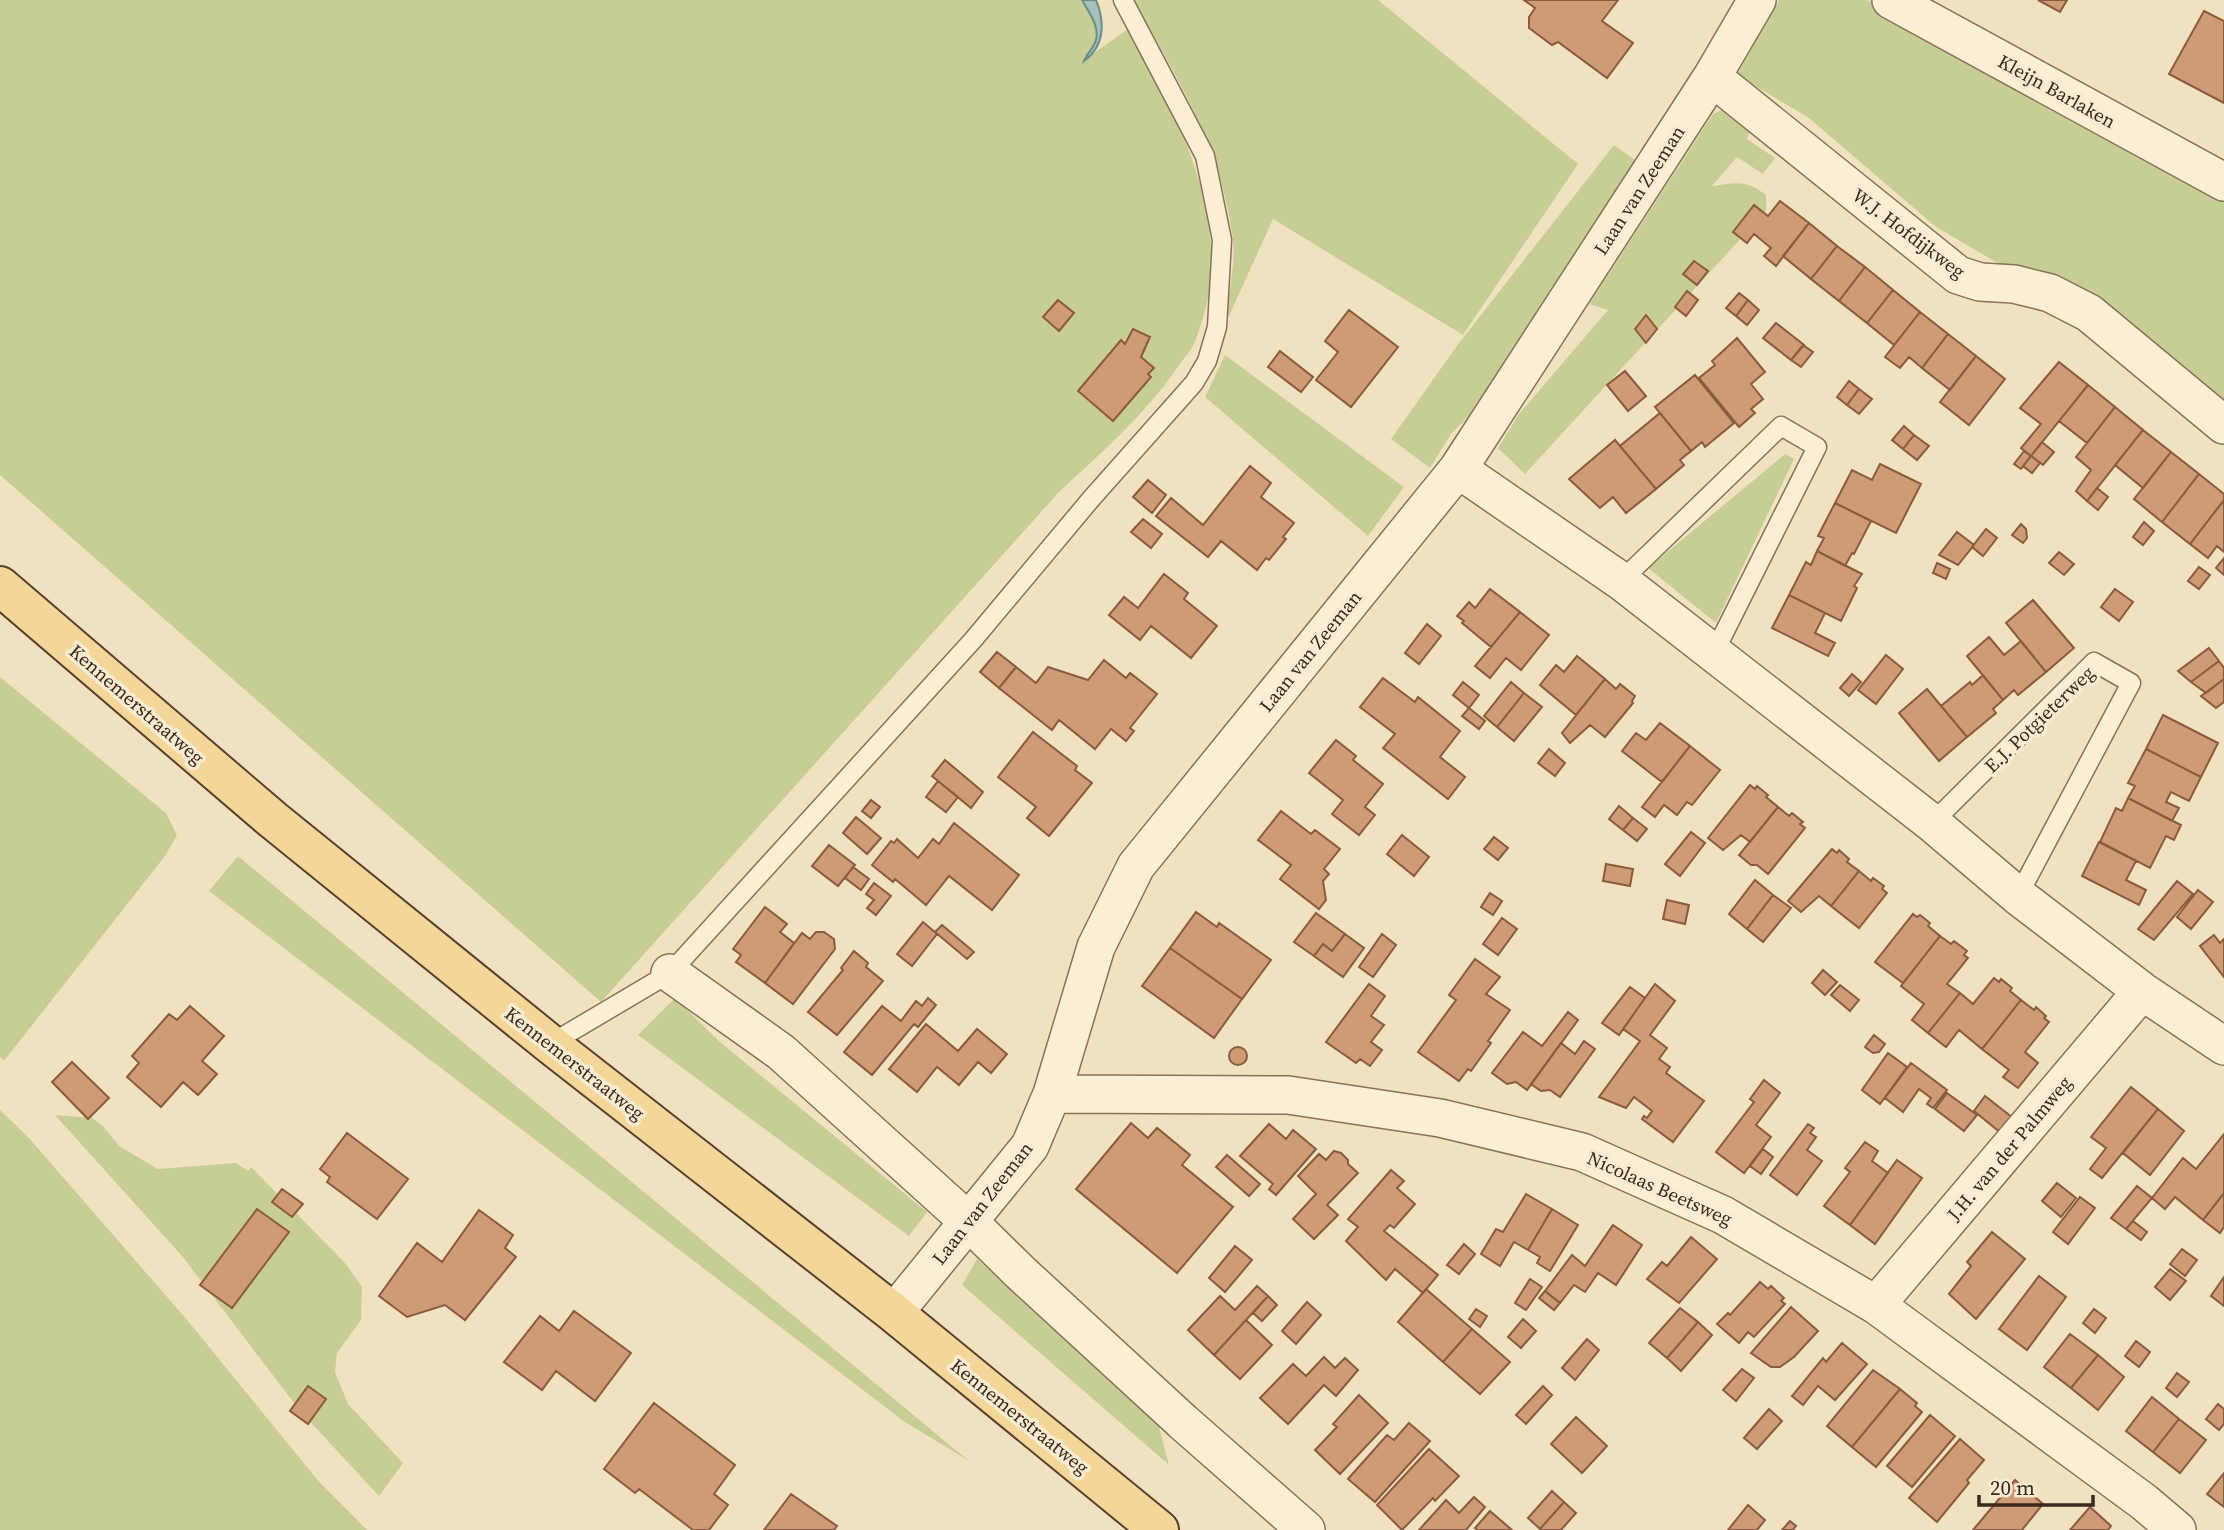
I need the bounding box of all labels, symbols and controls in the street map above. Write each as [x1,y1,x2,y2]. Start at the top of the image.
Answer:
street label: Kleijn Barlaken [1994,48,2120,134]
street label: Laan van Zeeman [1587,120,1691,260]
street label: W.J. Hofdijkweg [1847,182,1971,284]
street label: Laan van Zeeman [1253,585,1367,717]
street label: Kennemerstraatweg [64,638,210,770]
street label: E.J. Potgieterweg [1978,660,2100,778]
street label: Kennemerstraatweg [500,1000,650,1126]
street label: J.H. van der Palmweg [1940,1070,2077,1227]
street label: Laan van Zeeman [926,1136,1038,1270]
street label: Nicolaas Beetsweg [1583,1144,1737,1232]
street label: Kennemerstraatweg [945,1352,1095,1480]
scale bar [1979,1464,2093,1508]
text: 20 m [1990,1473,2035,1502]

